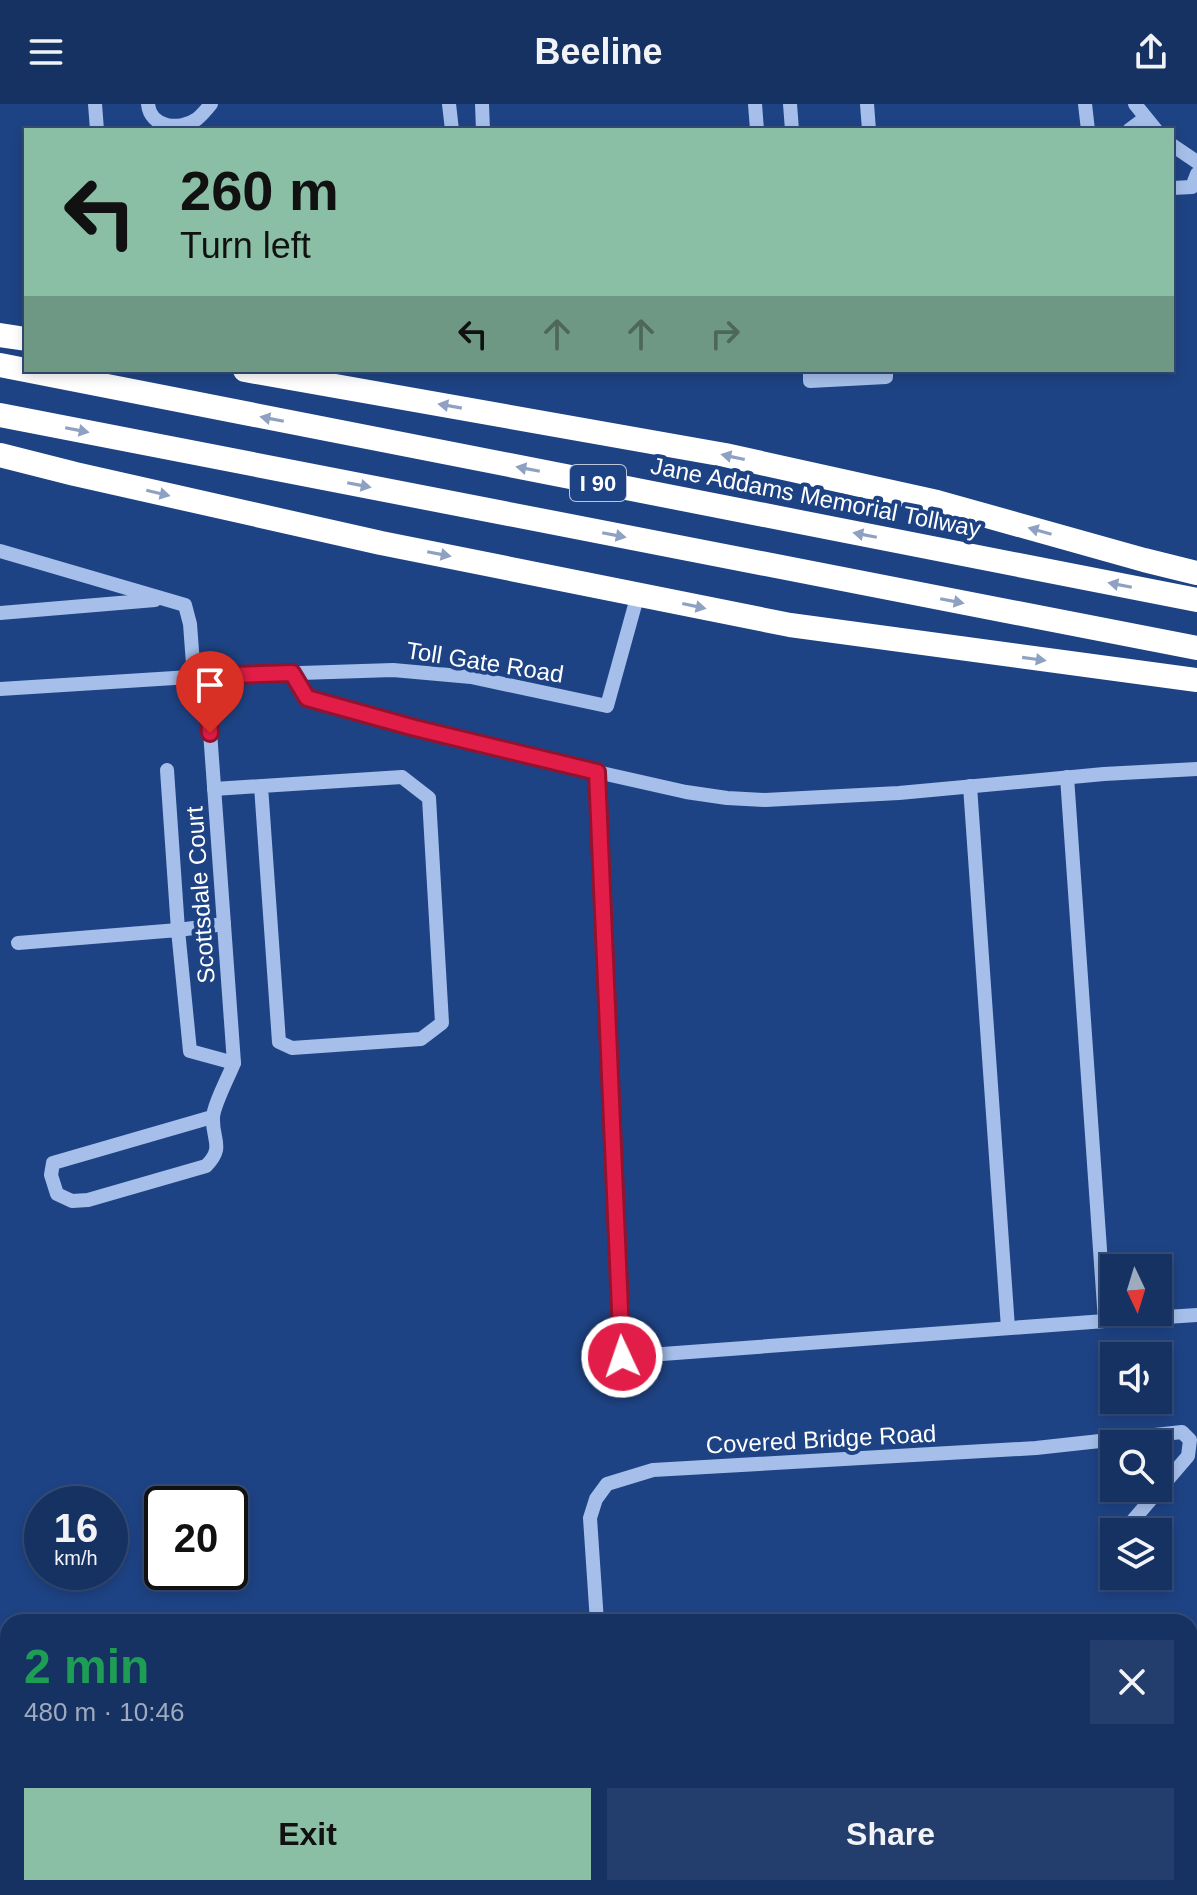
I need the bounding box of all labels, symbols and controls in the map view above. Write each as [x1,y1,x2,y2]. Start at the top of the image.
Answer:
icon: menu [24,30,68,74]
icon: share [1129,30,1173,74]
text: Beeline [534,31,663,72]
text: 260 m [180,159,339,222]
icon: left [48,160,152,264]
text: Turn left [180,225,311,266]
icon: left [451,312,495,356]
icon: ahead [535,312,579,356]
icon: ahead [619,312,663,356]
icon: right [703,312,747,356]
one-way arrow [437,399,462,412]
one-way arrow [260,412,285,425]
one-way arrow [64,425,89,437]
one-way arrow [721,450,746,463]
street label: Jane Addams Memorial Tollway [649,452,983,542]
one-way arrow [515,462,540,475]
road number: I 90 [570,465,626,501]
one-way arrow [347,480,372,492]
one-way arrow [145,487,170,500]
one-way arrow [1028,524,1052,537]
one-way arrow [853,528,878,541]
one-way arrow [602,529,627,542]
one-way arrow [427,549,452,561]
one-way arrow [1108,578,1133,590]
one-way arrow [940,595,965,607]
one-way arrow [682,600,707,613]
street label: Toll Gate Road [404,636,566,688]
pin [176,651,244,733]
one-way arrow [1021,653,1046,666]
icon: arrive [188,663,232,707]
street label: Scottsdale Court [180,805,220,984]
north arrow [1100,1254,1172,1326]
map controls [1100,1254,1172,1590]
position arrow [580,1315,664,1399]
button: sound [1100,1342,1172,1414]
street label: Covered Bridge Road [705,1419,937,1459]
button: search [1100,1430,1172,1502]
speed limit sign: 20 [144,1486,248,1590]
text: 16 [54,1506,98,1550]
button: layers [1100,1518,1172,1590]
text: km/h [54,1547,98,1569]
text: 2 min [24,1640,149,1693]
button: close [1090,1640,1174,1724]
text: 480 m · 10:46 [24,1697,184,1727]
button: Exit [24,1788,591,1880]
button: Share [607,1788,1174,1880]

